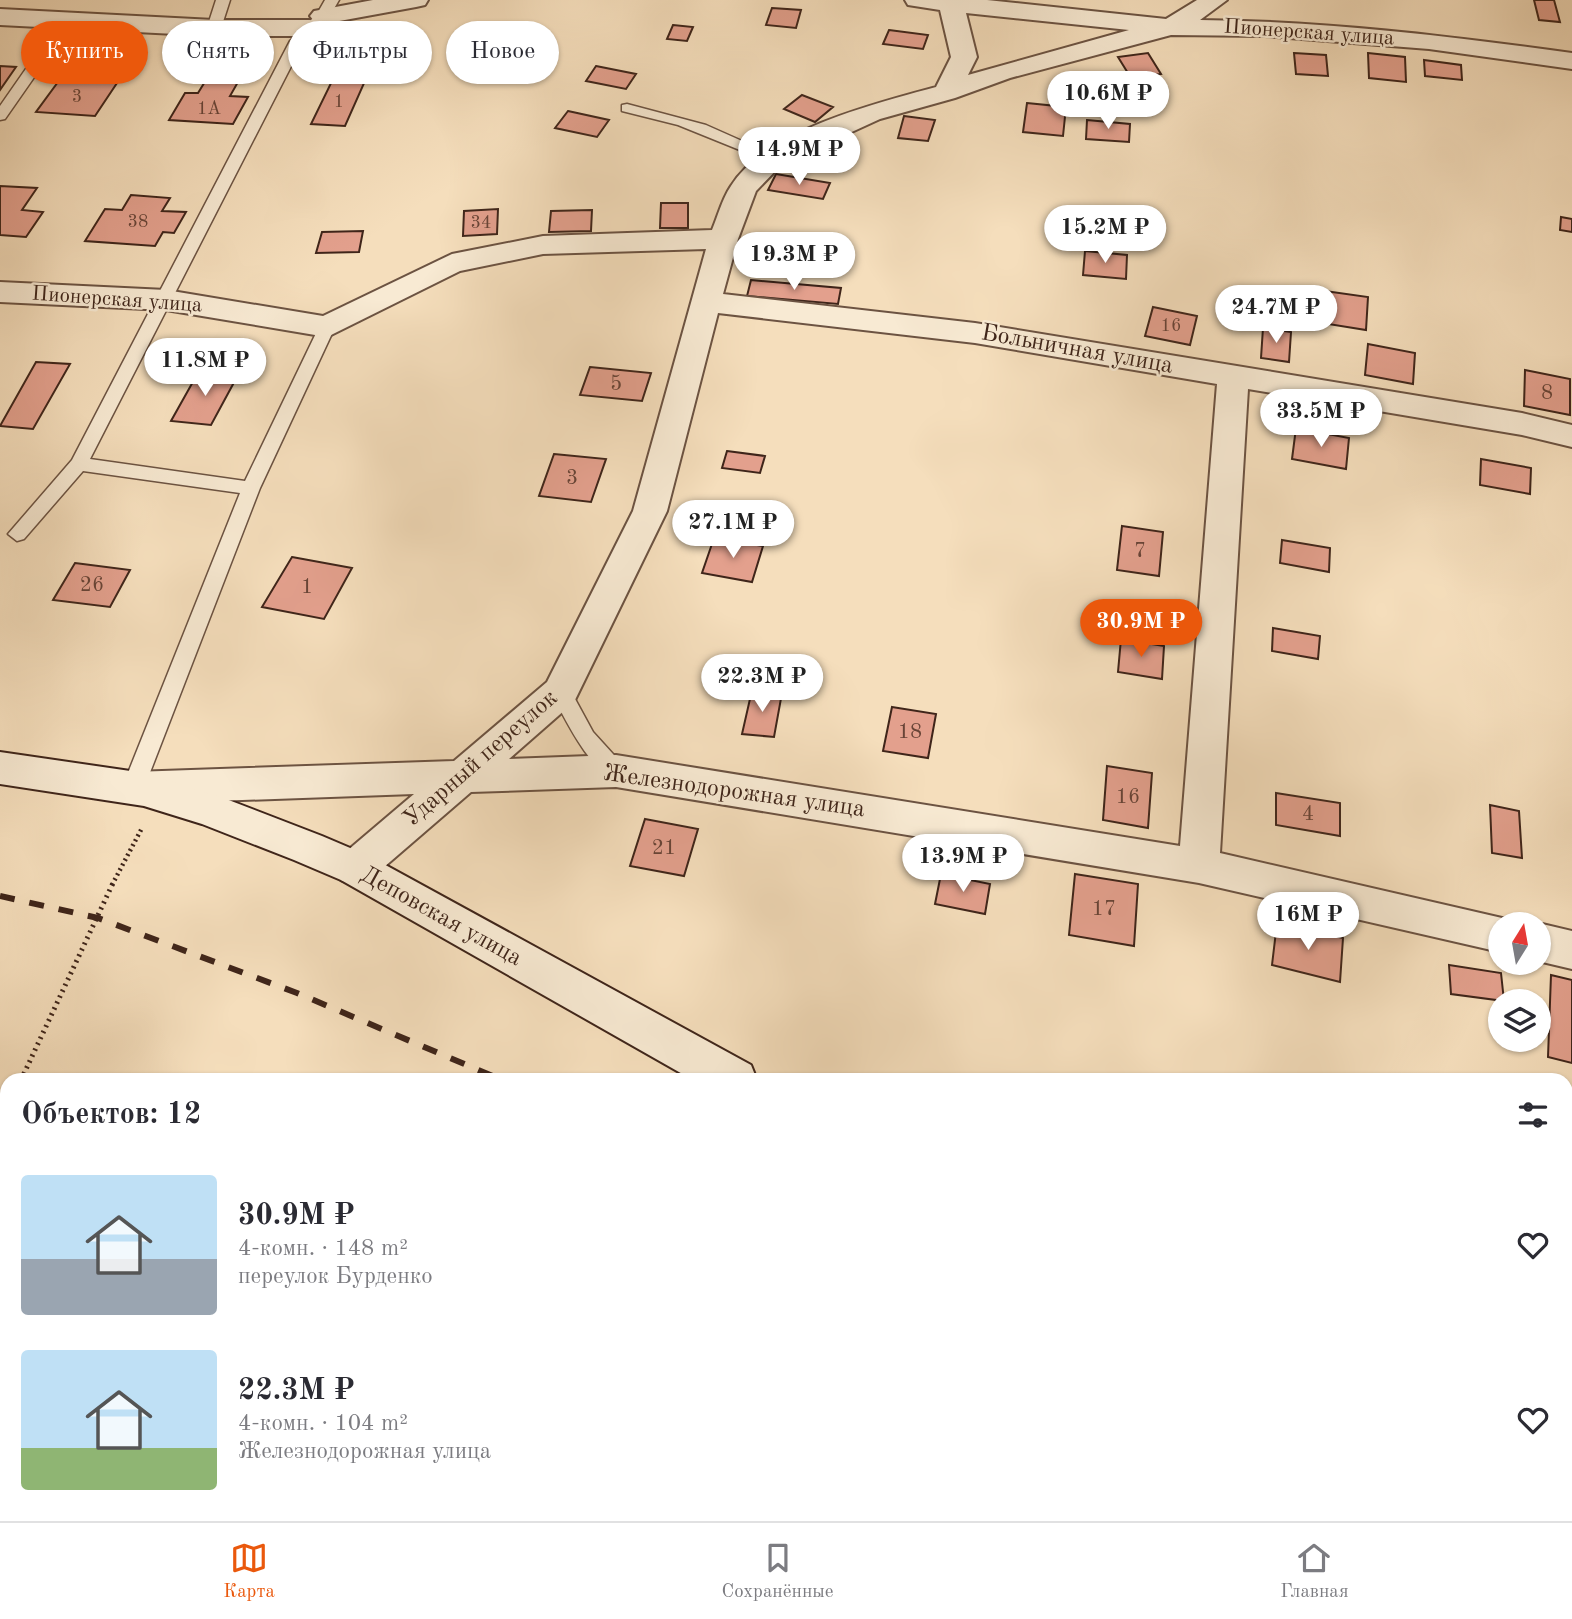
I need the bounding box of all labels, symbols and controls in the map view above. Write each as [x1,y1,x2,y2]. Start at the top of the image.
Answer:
street label: Пионерская улица [1223,17,1395,49]
chip: Купить [21,21,148,84]
chip: Снять [162,21,274,84]
chip: Фильтры [288,21,432,84]
chip: Новое [446,21,559,84]
pin: 10.6M ₽ [1043,72,1173,131]
text: 10.6M ₽ [1063,82,1153,105]
house number: 3 [72,88,82,106]
house number: 1 [334,93,344,111]
house number: 1А [197,100,221,118]
pin: 14.9M ₽ [734,128,864,187]
text: 14.9M ₽ [754,138,844,161]
pin: 15.2M ₽ [1040,205,1170,265]
house number: 38 [128,213,148,231]
house number: 34 [471,214,491,232]
text: 15.2M ₽ [1060,216,1150,239]
pin: 19.3M ₽ [729,232,859,292]
text: 19.3M ₽ [749,243,839,266]
street label: Пионерская улица [31,284,203,316]
pin: 24.7M ₽ [1211,286,1341,345]
text: 24.7M ₽ [1231,296,1321,319]
house number: 16 [1161,317,1181,335]
street label: Больничная улица [979,321,1175,379]
pin: 11.8M ₽ [140,338,270,398]
text: 11.8M ₽ [160,349,250,372]
house number: 5 [610,374,622,395]
house number: 8 [1541,383,1553,404]
pin: 33.5M ₽ [1256,390,1386,449]
text: 33.5M ₽ [1276,400,1366,423]
house number: 3 [566,468,578,489]
pin: 27.1M ₽ [668,500,798,560]
text: 27.1M ₽ [688,511,778,534]
house number: 7 [1134,541,1146,562]
house number: 26 [80,575,104,596]
house number: 1 [301,577,313,598]
pin: 30.9M ₽ [1076,600,1206,659]
text: 30.9M ₽ [1096,610,1186,633]
pin: 22.3M ₽ [697,654,827,714]
text: 22.3M ₽ [717,665,807,688]
street label: Ударный переулок [399,686,563,832]
house number: 18 [898,722,922,743]
street label: Железнодорожная улица [602,762,867,822]
house number: 16 [1116,787,1140,808]
house number: 4 [1302,804,1314,825]
pin: 13.9M ₽ [898,834,1028,894]
house number: 21 [652,838,676,859]
text: 13.9M ₽ [918,845,1008,868]
street label: Деповская улица [356,863,526,971]
pin: 16M ₽ [1259,892,1357,952]
house number: 17 [1092,899,1116,920]
text: 16M ₽ [1273,903,1343,926]
north arrow [1488,912,1550,975]
map controls [1488,912,1551,1052]
button: layers [1488,989,1551,1052]
icon: filters [1514,1096,1552,1134]
text: Объектов: 12 [21,1100,201,1130]
text: 30.9M ₽ [238,1201,355,1231]
icon: home [77,1203,161,1287]
icon: heart [1514,1226,1552,1264]
text: 4-комн. · 148 m² [238,1237,408,1260]
text: переулок Бурденко [238,1265,433,1288]
text: 22.3M ₽ [238,1376,355,1406]
icon: home [77,1378,161,1462]
icon: heart [1514,1401,1552,1439]
text: 4-комн. · 104 m² [238,1412,408,1435]
text: Железнодорожная улица [238,1440,491,1463]
tab: Карта [223,1539,275,1604]
tab: Сохранённые [722,1539,834,1604]
tab: Главная [1280,1539,1349,1604]

